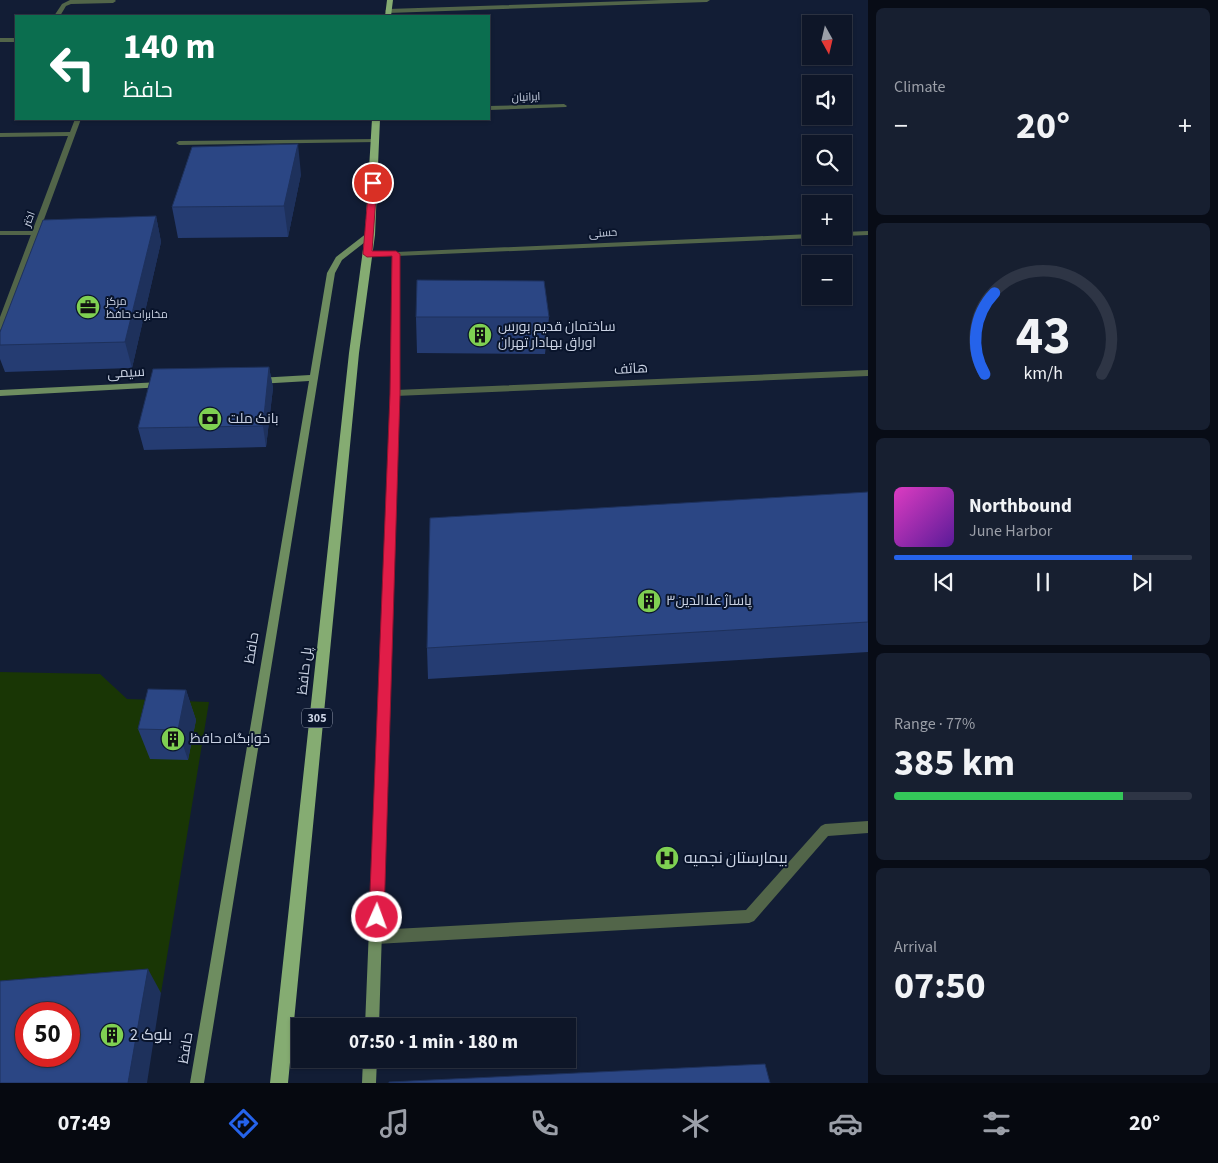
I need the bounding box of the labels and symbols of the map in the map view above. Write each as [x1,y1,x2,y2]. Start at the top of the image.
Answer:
north arrow [802,15,852,65]
street label: ایرانیان [511,89,541,105]
pin [352,162,394,204]
street label: اختر [19,209,39,230]
street label: حسنی [588,225,618,241]
office icon: مرکز مخابرات حافظ [75,294,101,320]
place label: مرکز مخابرات حافظ [105,294,168,322]
place label: ساختمان قدیم بورس اوراق بهادار تهران [498,317,616,353]
building icon: ساختمان قدیم بورس اوراق بهادار تهران [467,322,493,348]
street label: هاتف [614,358,648,380]
street label: سیمی [107,362,145,384]
bank icon: بانک ملت [197,406,223,432]
place label: بانک ملت [228,409,279,429]
building icon: پاساژ علاالدین۳ [636,588,662,614]
place label: پاساژ علاالدین۳ [666,591,752,611]
street label: حافظ [240,631,264,665]
street label: پل حافظ [293,646,317,696]
road number: 305 [302,708,332,728]
building icon: خوابگاه حافظ [160,726,186,752]
place label: خوابگاه حافظ [190,729,270,749]
hospital icon: بیمارستان نجمیه [654,845,680,871]
place label: بیمارستان نجمیه [684,847,788,869]
position arrow [350,890,402,942]
speed limit sign: 50 [15,1002,80,1067]
building icon: بلوک 2 [99,1022,125,1048]
place label: بلوک 2 [130,1024,172,1046]
street label: حافظ [174,1031,198,1065]

